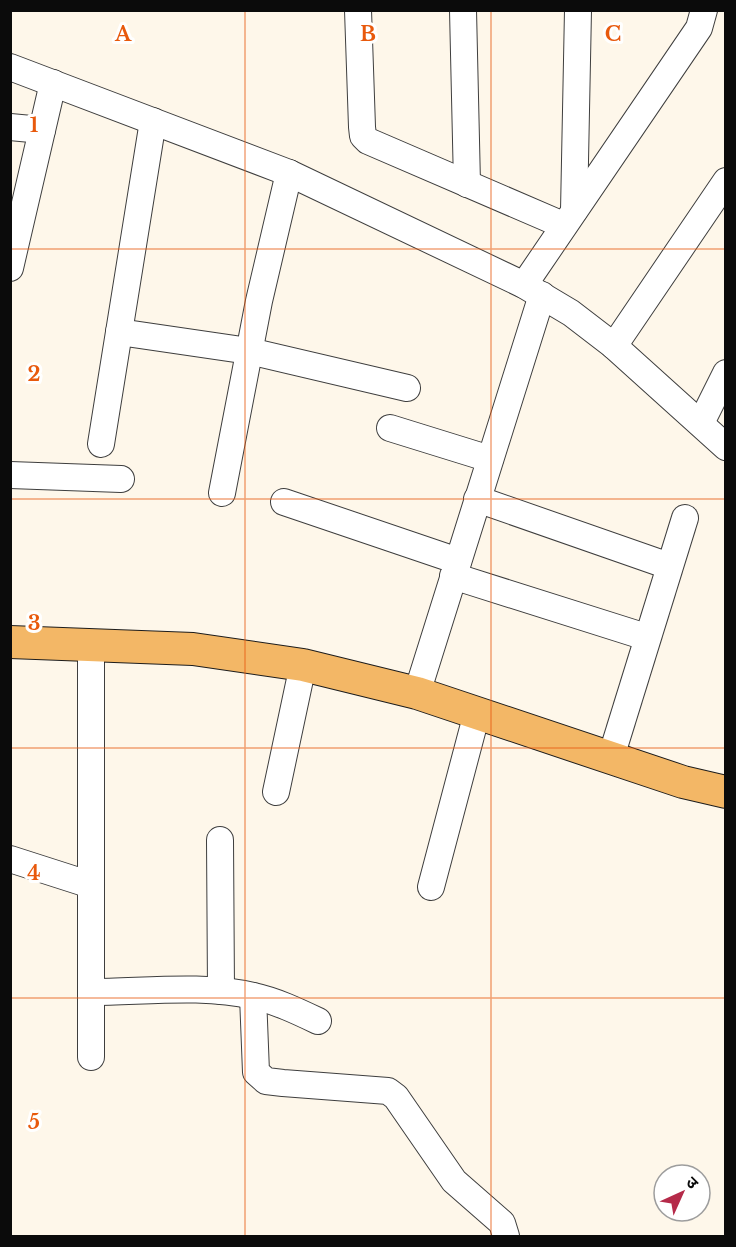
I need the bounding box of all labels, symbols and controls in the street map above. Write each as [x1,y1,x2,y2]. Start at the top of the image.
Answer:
text: A [114,22,132,46]
text: B [360,22,376,46]
text: C [605,22,621,46]
text: 1 [30,113,39,137]
text: 2 [27,362,41,386]
text: 3 [28,611,40,635]
text: 4 [27,861,41,885]
text: 5 [28,1110,40,1134]
north arrow [652,1163,712,1223]
text: उ [682,1172,703,1193]

